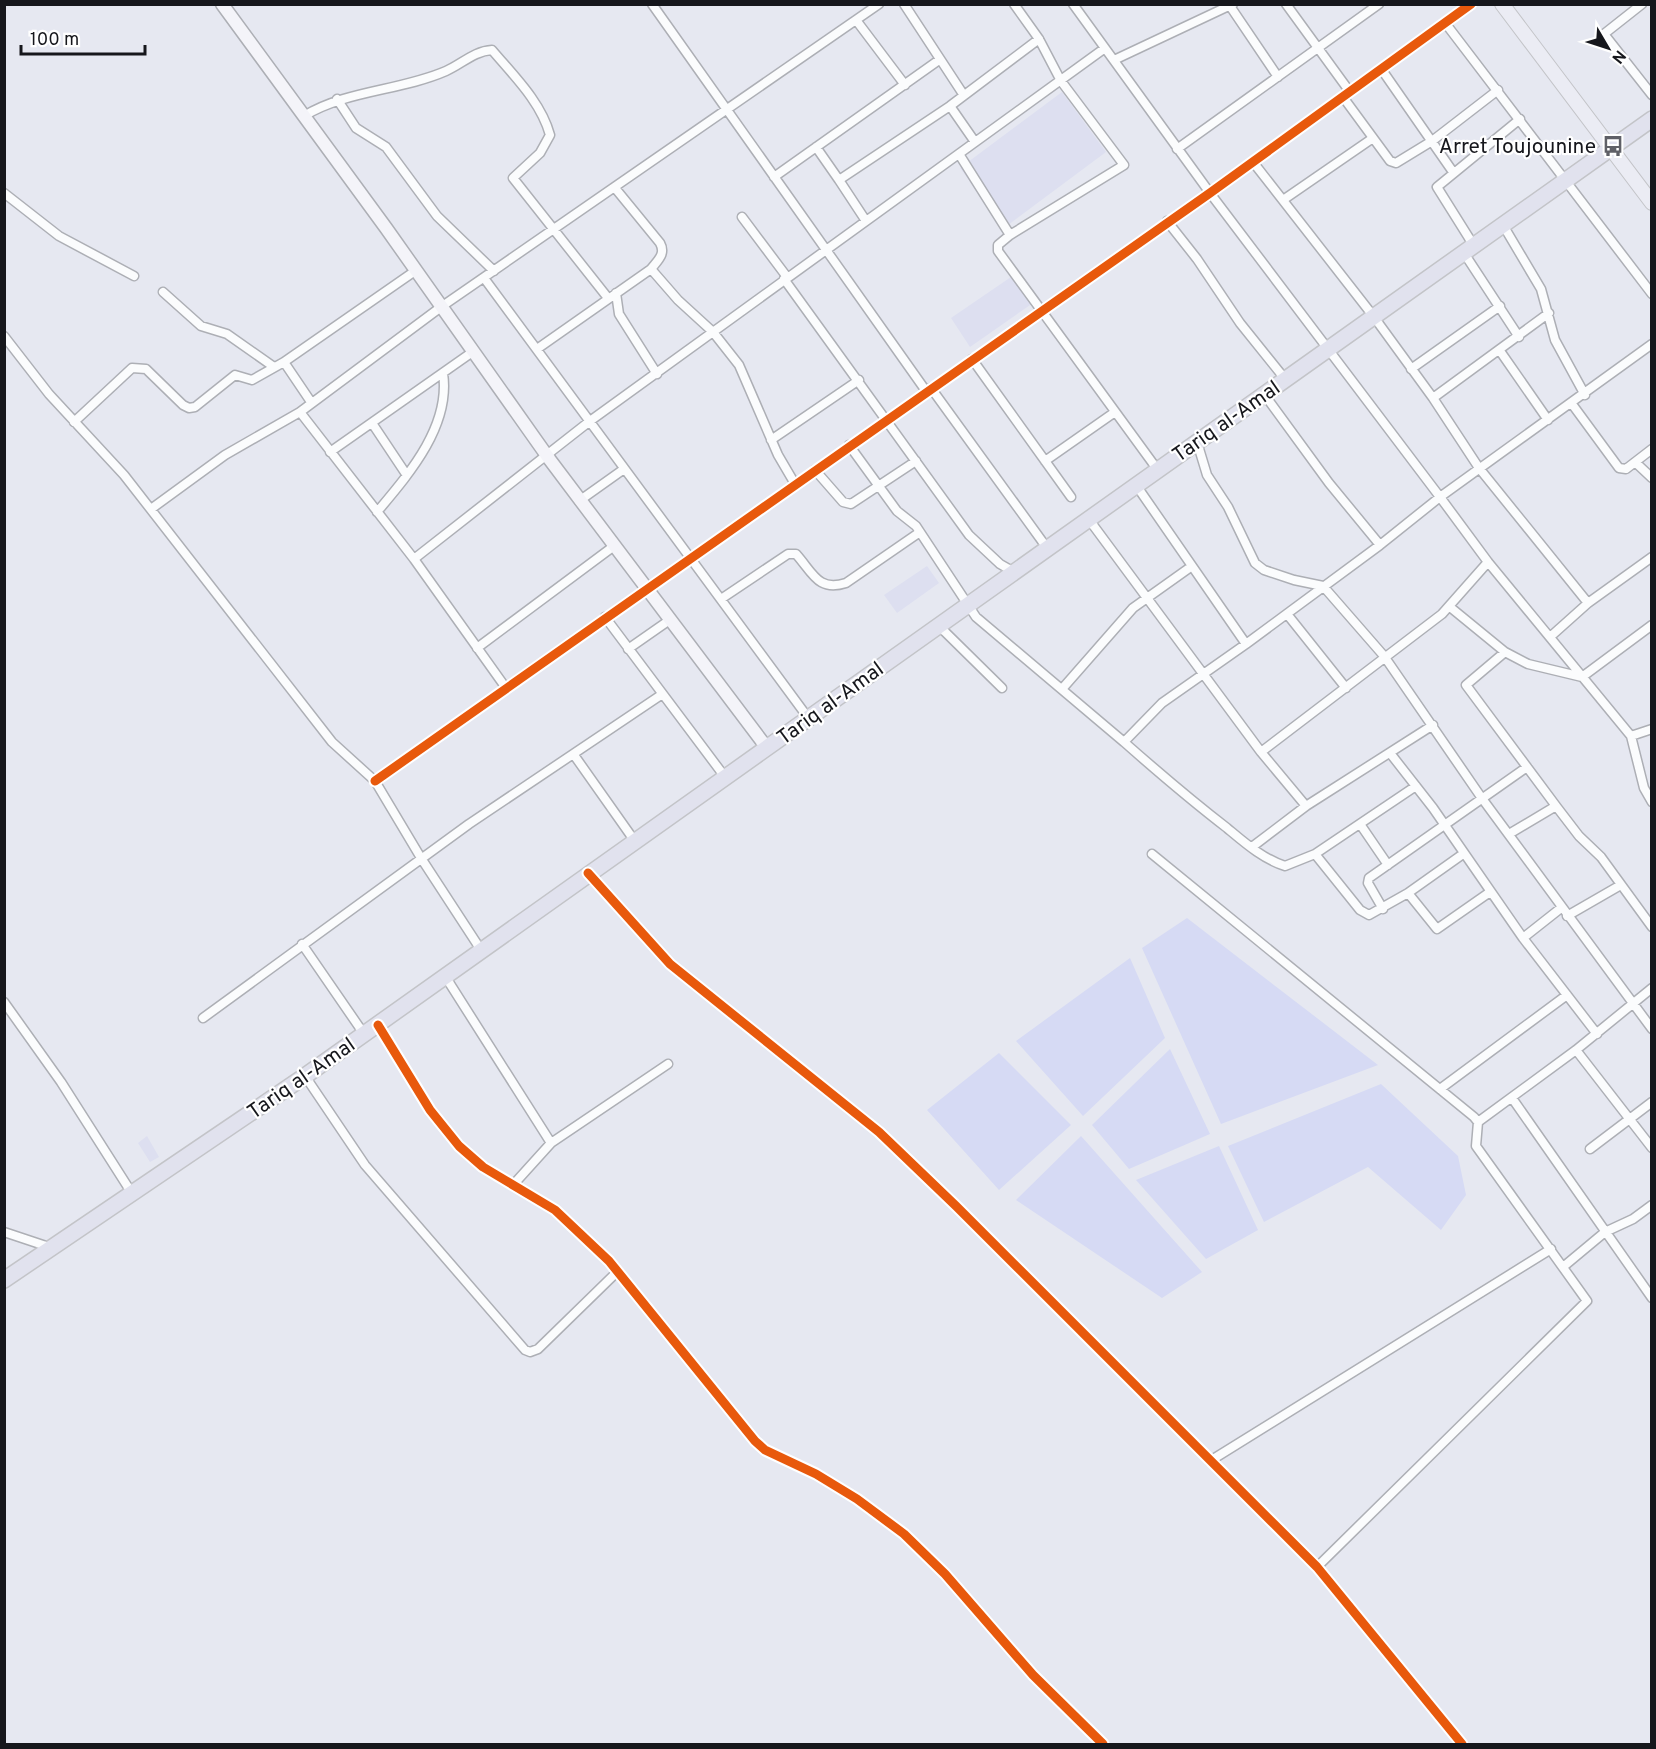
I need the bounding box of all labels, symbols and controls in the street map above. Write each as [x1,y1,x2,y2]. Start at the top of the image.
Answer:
scale bar [21,18,146,56]
north arrow [1578,18,1638,78]
text: 100 m [30,29,79,52]
text: N [1607,45,1629,67]
place label: Arret Toujounine [1439,134,1596,161]
bus stop icon: Arret Toujounine [1601,134,1625,158]
street label: Tariq al-Amal [1168,375,1286,469]
street label: Tariq al-Amal [772,656,890,752]
street label: Tariq al-Amal [243,1032,361,1126]

